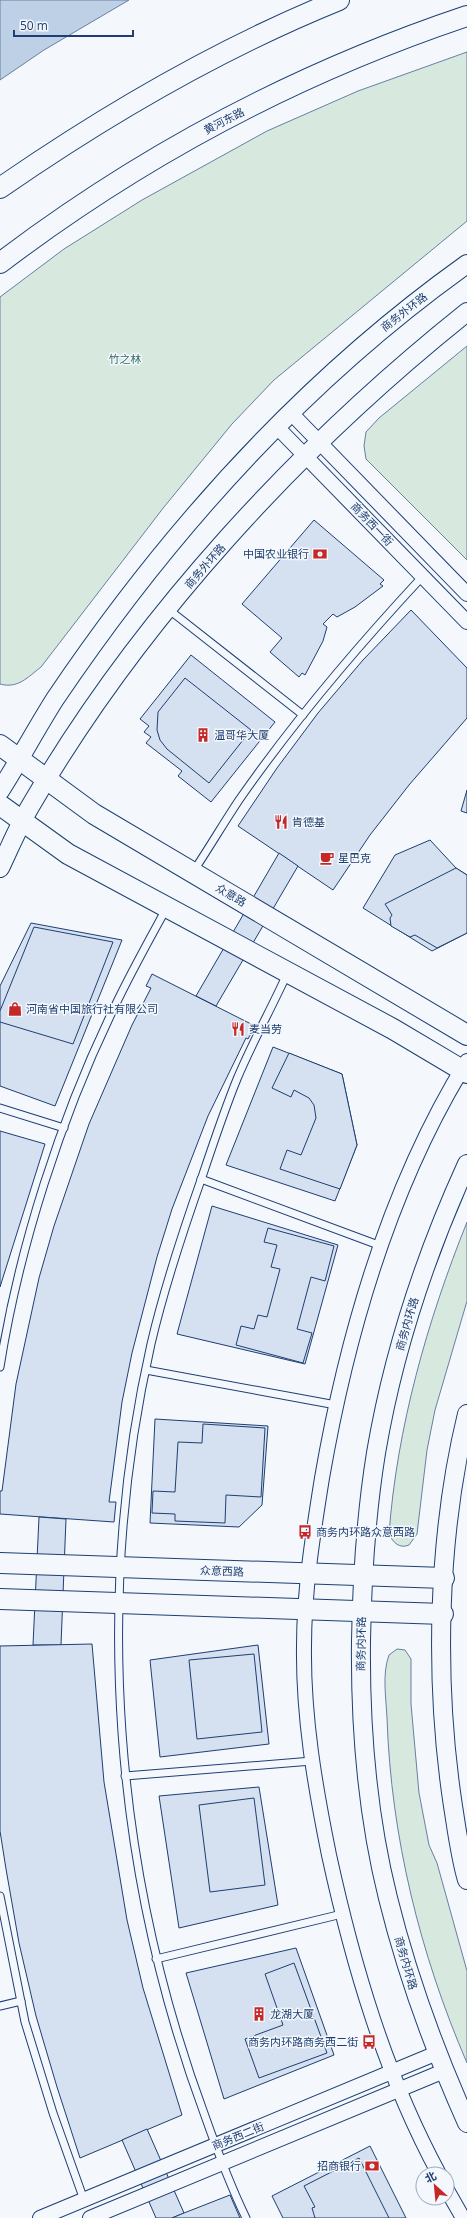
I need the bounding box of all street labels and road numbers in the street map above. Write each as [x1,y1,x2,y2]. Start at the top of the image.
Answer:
street label: 黄河东路 [201,104,247,137]
street label: 商务外环路 [377,289,430,334]
street label: 商务西一街 [348,499,397,549]
street label: 商务外环路 [181,540,228,591]
street label: 众意路 [213,880,249,909]
street label: 商务内环路 [392,1295,421,1352]
street label: 众意西路 [200,1562,244,1579]
street label: 商务内环路 [353,1616,368,1672]
street label: 商务内环路 [392,1934,421,1991]
street label: 商务西二街 [210,2118,266,2153]

